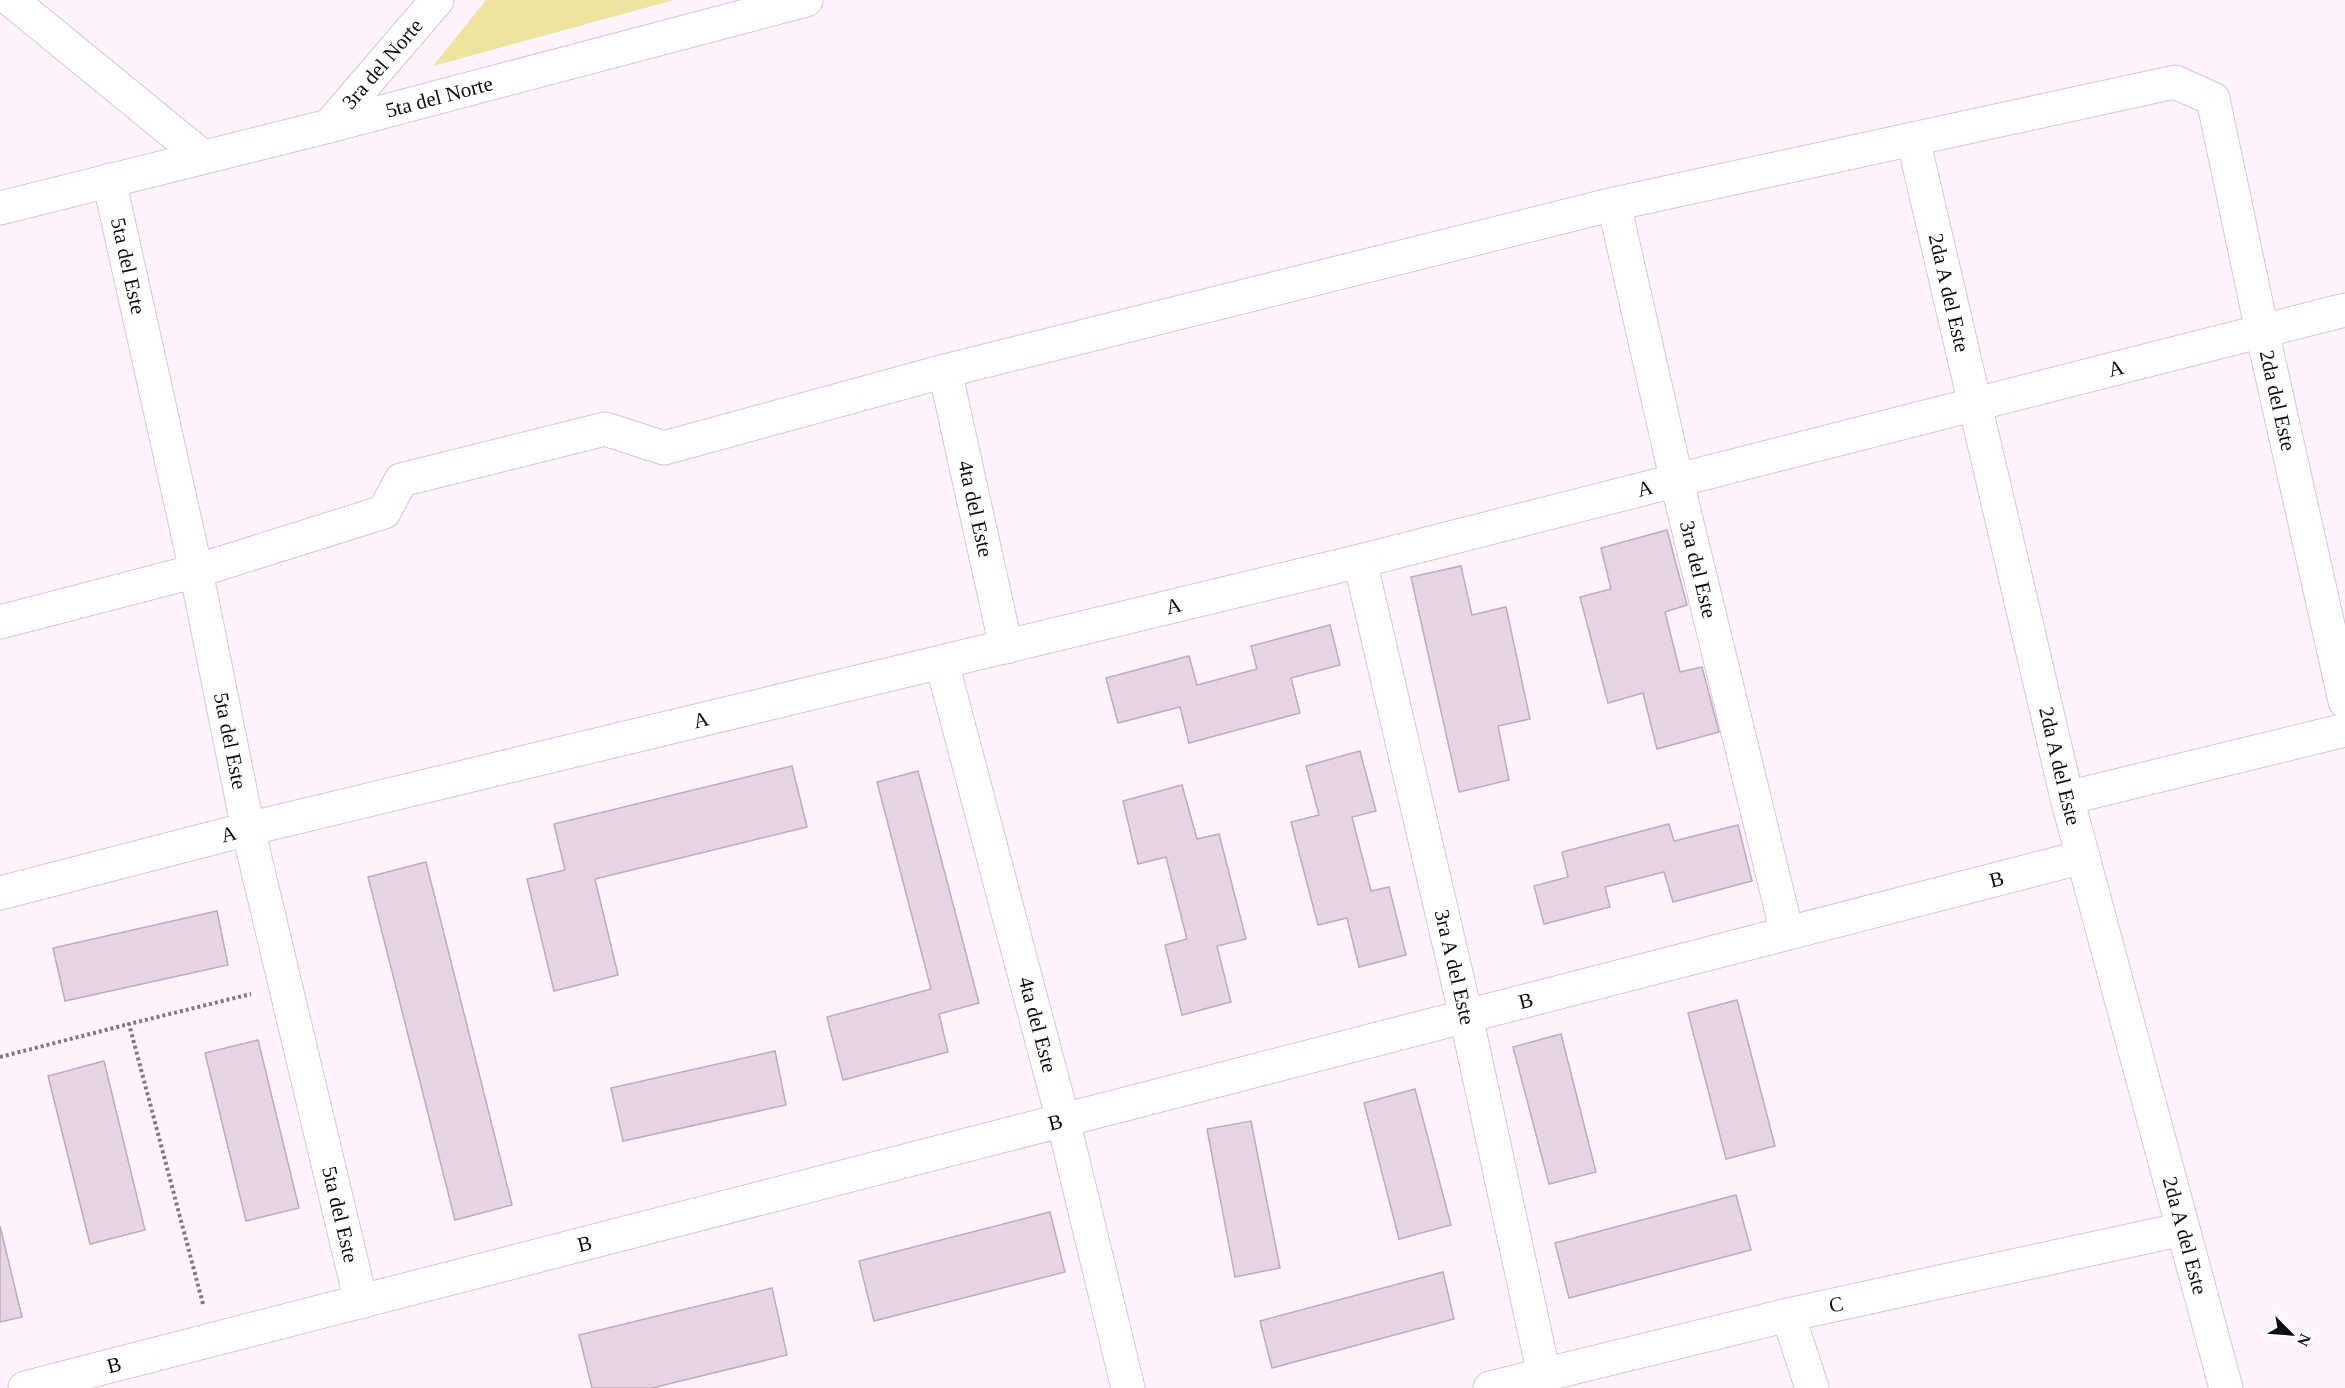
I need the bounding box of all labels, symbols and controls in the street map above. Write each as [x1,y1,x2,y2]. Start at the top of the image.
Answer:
street label: 3ra del Norte [337,14,428,114]
street label: 5ta del Norte [383,71,495,123]
street label: 5ta del Este [106,215,150,316]
street label: 2da A del Este [1924,231,1974,354]
street label: 2da del Este [2255,348,2301,453]
street label: A [2106,355,2127,382]
street label: 4ta del Este [953,458,998,559]
street label: A [1635,475,1656,502]
street label: 3ra del Este [1675,518,1722,620]
street label: A [1163,592,1184,619]
street label: 5ta del Este [209,691,252,791]
street label: 2da A del Este [2034,705,2086,828]
street label: A [691,706,712,733]
street label: A [218,820,240,848]
street label: B [1987,866,2006,893]
street label: 3ra A del Este [1430,907,1480,1027]
street label: 4ta del Este [1014,974,1062,1075]
street label: B [1516,987,1536,1014]
street label: B [1045,1109,1065,1136]
street label: 5ta del Este [317,1164,363,1265]
street label: 2da A del Este [2158,1174,2212,1297]
street label: B [575,1230,594,1257]
street label: C [1827,1291,1845,1318]
north arrow [2261,1304,2321,1364]
text: N [2294,1331,2314,1349]
street label: B [104,1352,124,1378]

